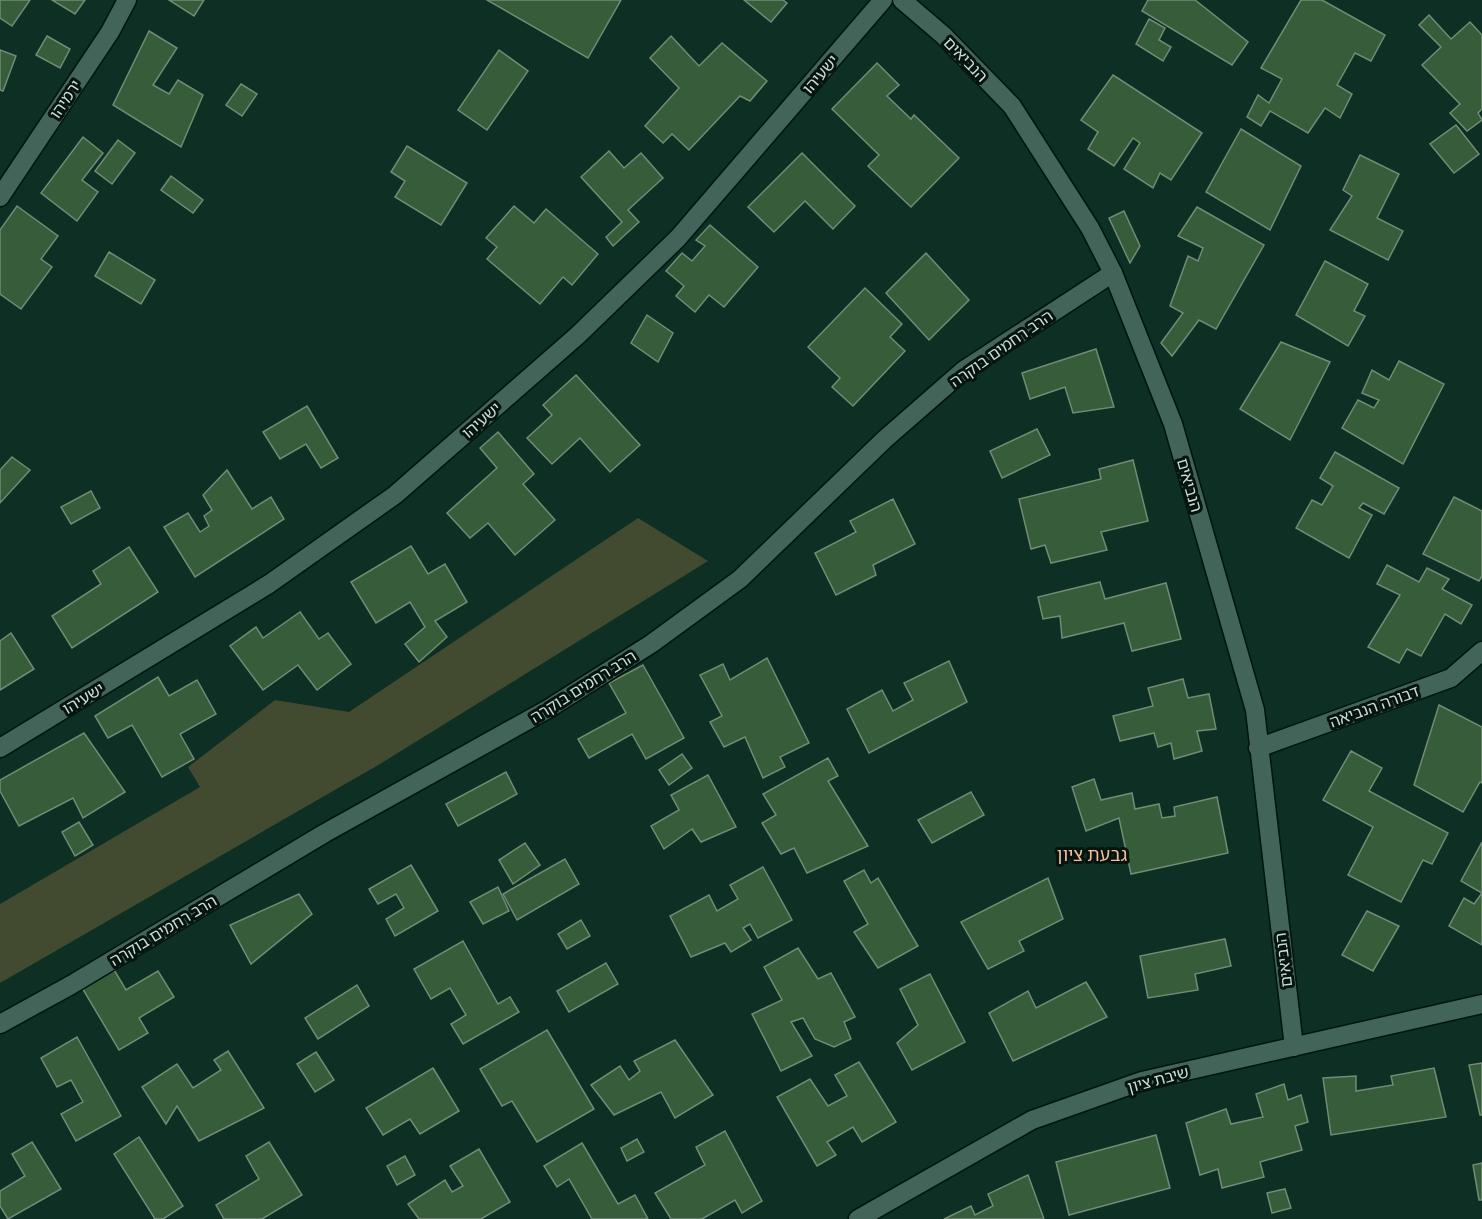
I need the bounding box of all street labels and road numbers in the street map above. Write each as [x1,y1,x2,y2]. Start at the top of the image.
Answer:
street label: הנביאים [939,32,993,86]
street label: ישעיהו [797,50,843,98]
street label: ירמיהו [44,75,86,123]
street label: הרב רחמים בוקרה [945,304,1057,392]
street label: ישעיהו [457,397,505,443]
street label: הנביאים [1172,456,1208,514]
street label: הרב רחמים בוקרה [526,645,640,727]
street label: ישעיהו [58,677,108,719]
street label: דבורה הנביאה [1326,679,1422,732]
street label: הרב רחמים בוקרה [105,889,221,971]
street label: הנביאים [1269,931,1297,989]
street label: שיבת ציון [1125,1060,1191,1098]

